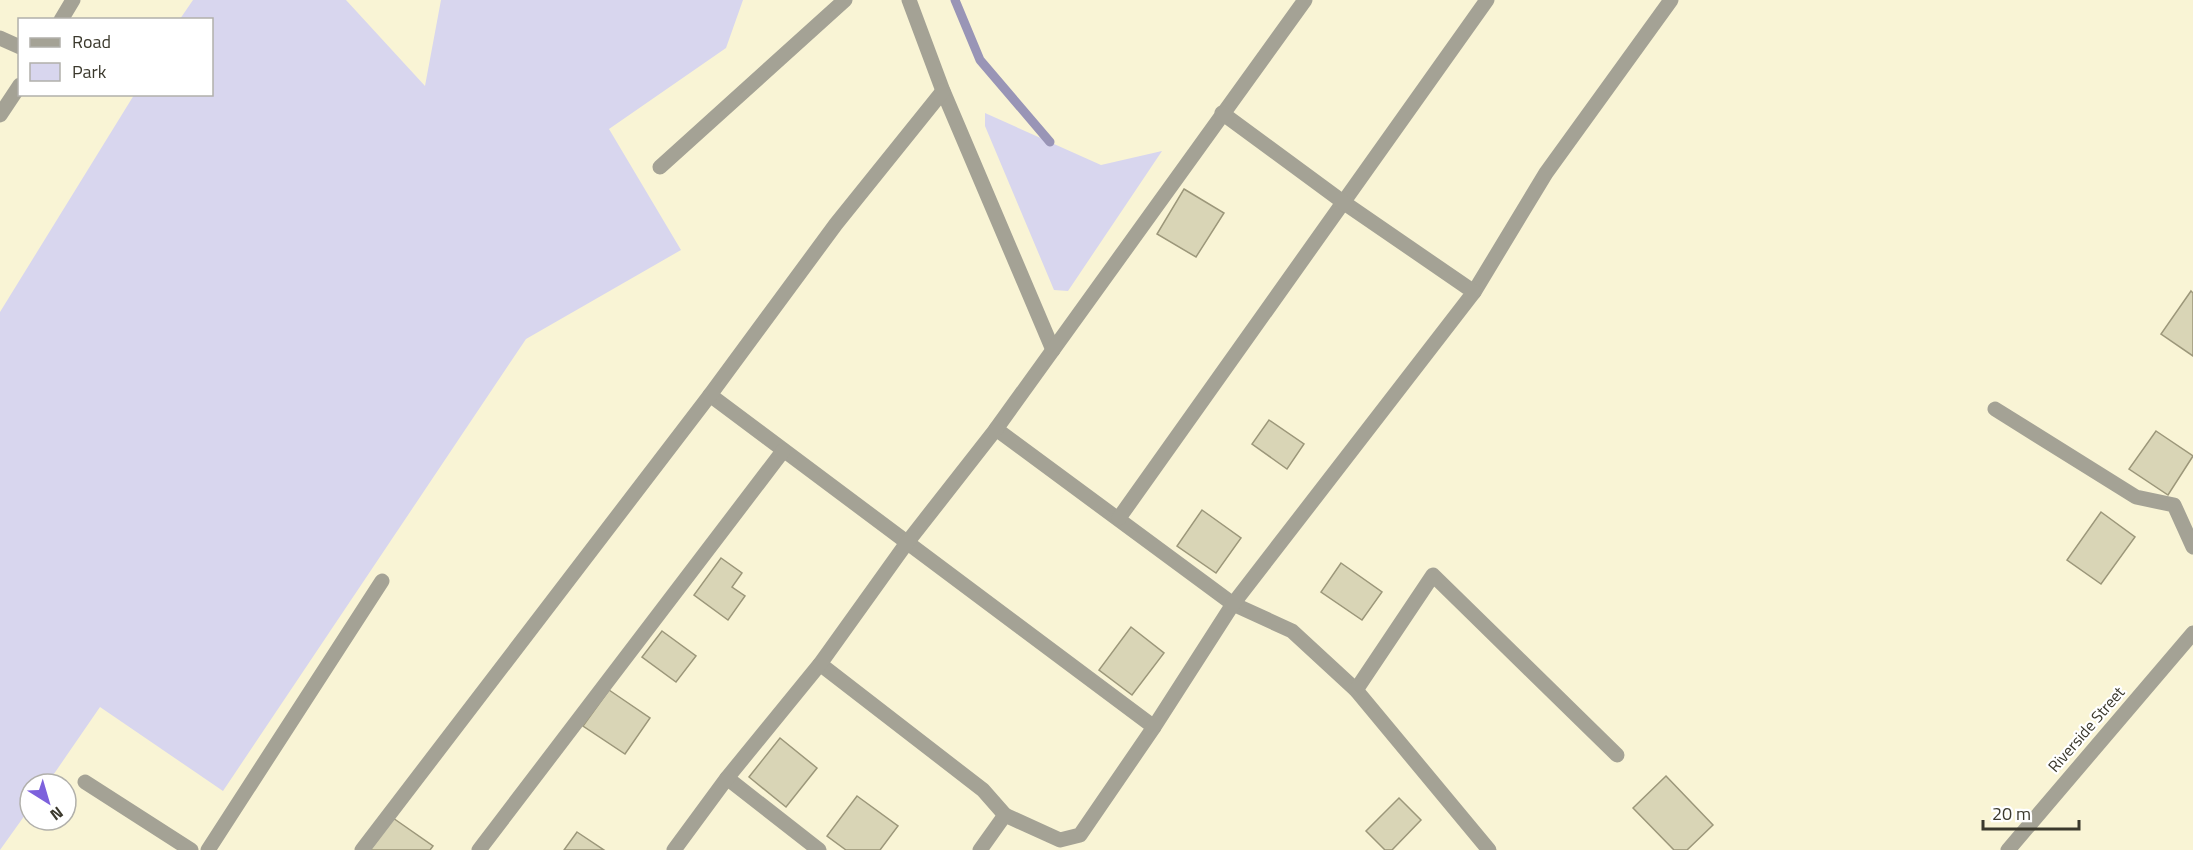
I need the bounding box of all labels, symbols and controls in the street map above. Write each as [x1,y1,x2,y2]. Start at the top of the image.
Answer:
legend [18,18,213,96]
text: Road [72,28,111,55]
text: Park [72,58,107,85]
street label: Riverside Street [2042,681,2130,777]
north arrow [18,772,78,832]
scale bar [1983,793,2079,831]
text: 20 m [1992,800,2031,827]
text: N [45,801,69,827]

